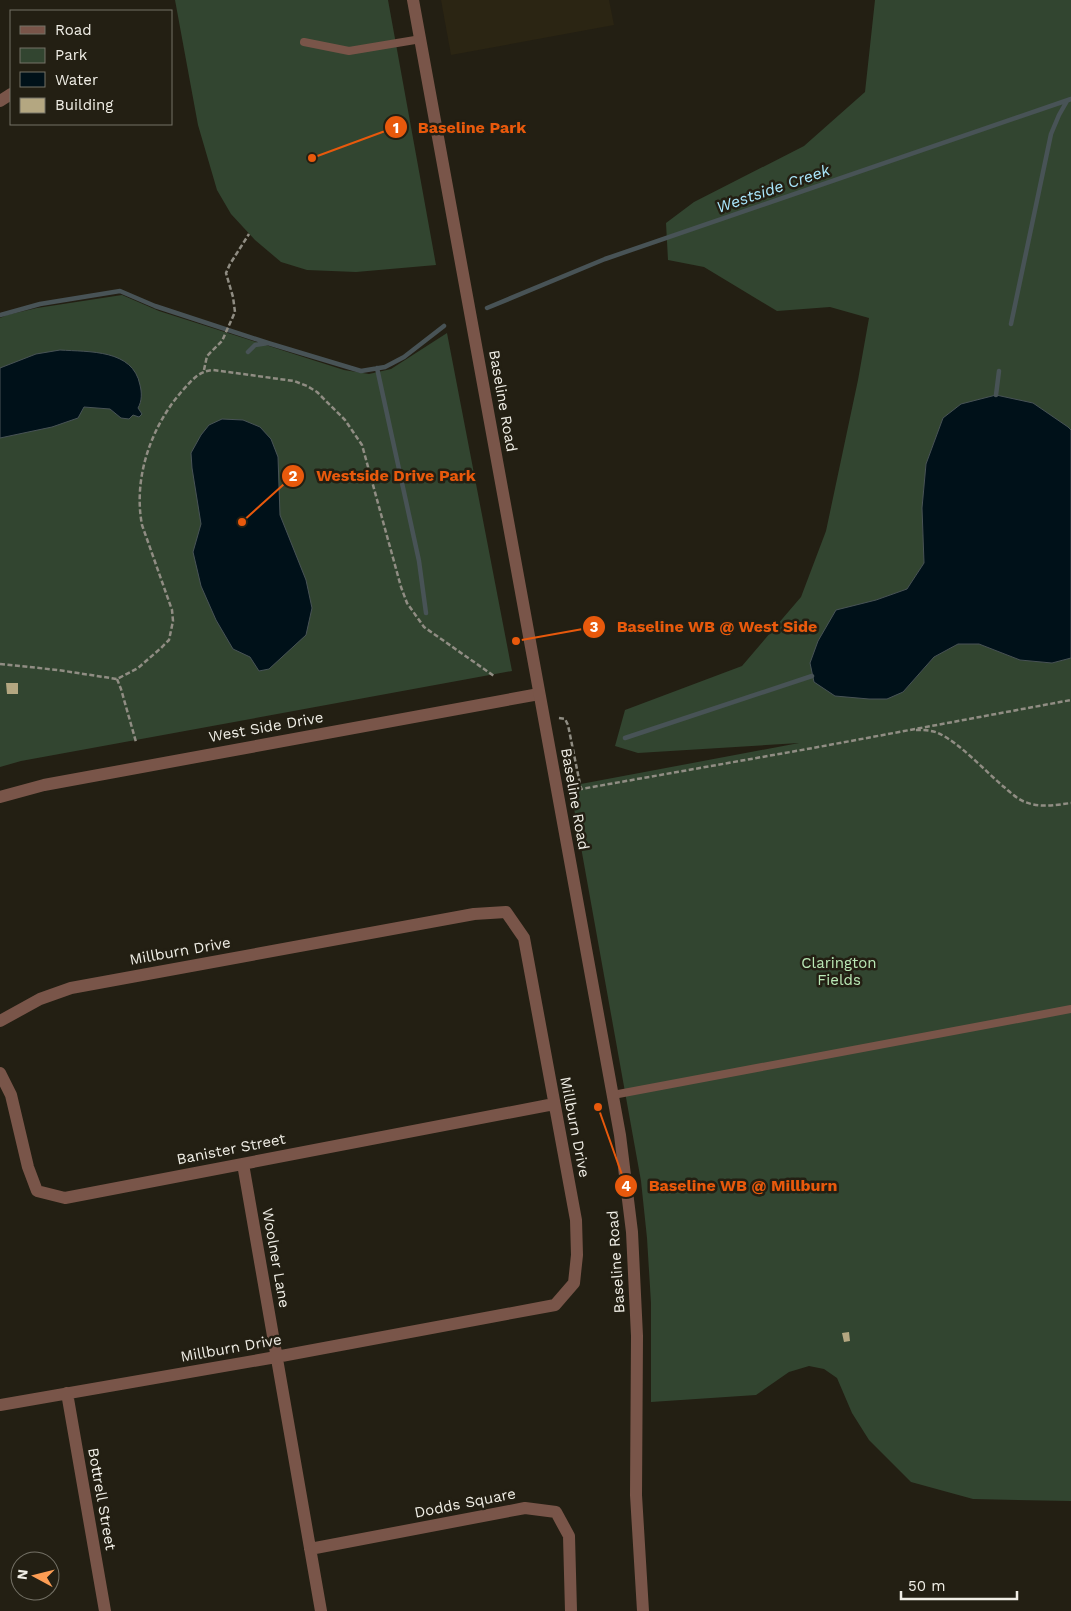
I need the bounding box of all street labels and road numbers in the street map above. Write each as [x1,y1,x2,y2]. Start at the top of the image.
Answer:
street label: Baseline Road [485,349,521,453]
street label: West Side Drive [207,708,325,746]
street label: Baseline Road [557,747,593,851]
street label: Millburn Drive [128,933,232,969]
street label: Millburn Drive [556,1075,594,1179]
street label: Banister Street [175,1129,288,1168]
street label: Woolner Lane [258,1207,294,1309]
street label: Baseline Road [603,1210,629,1314]
street label: Millburn Drive [179,1330,283,1366]
street label: Bottrell Street [84,1446,120,1552]
street label: Dodds Square [413,1484,517,1522]

